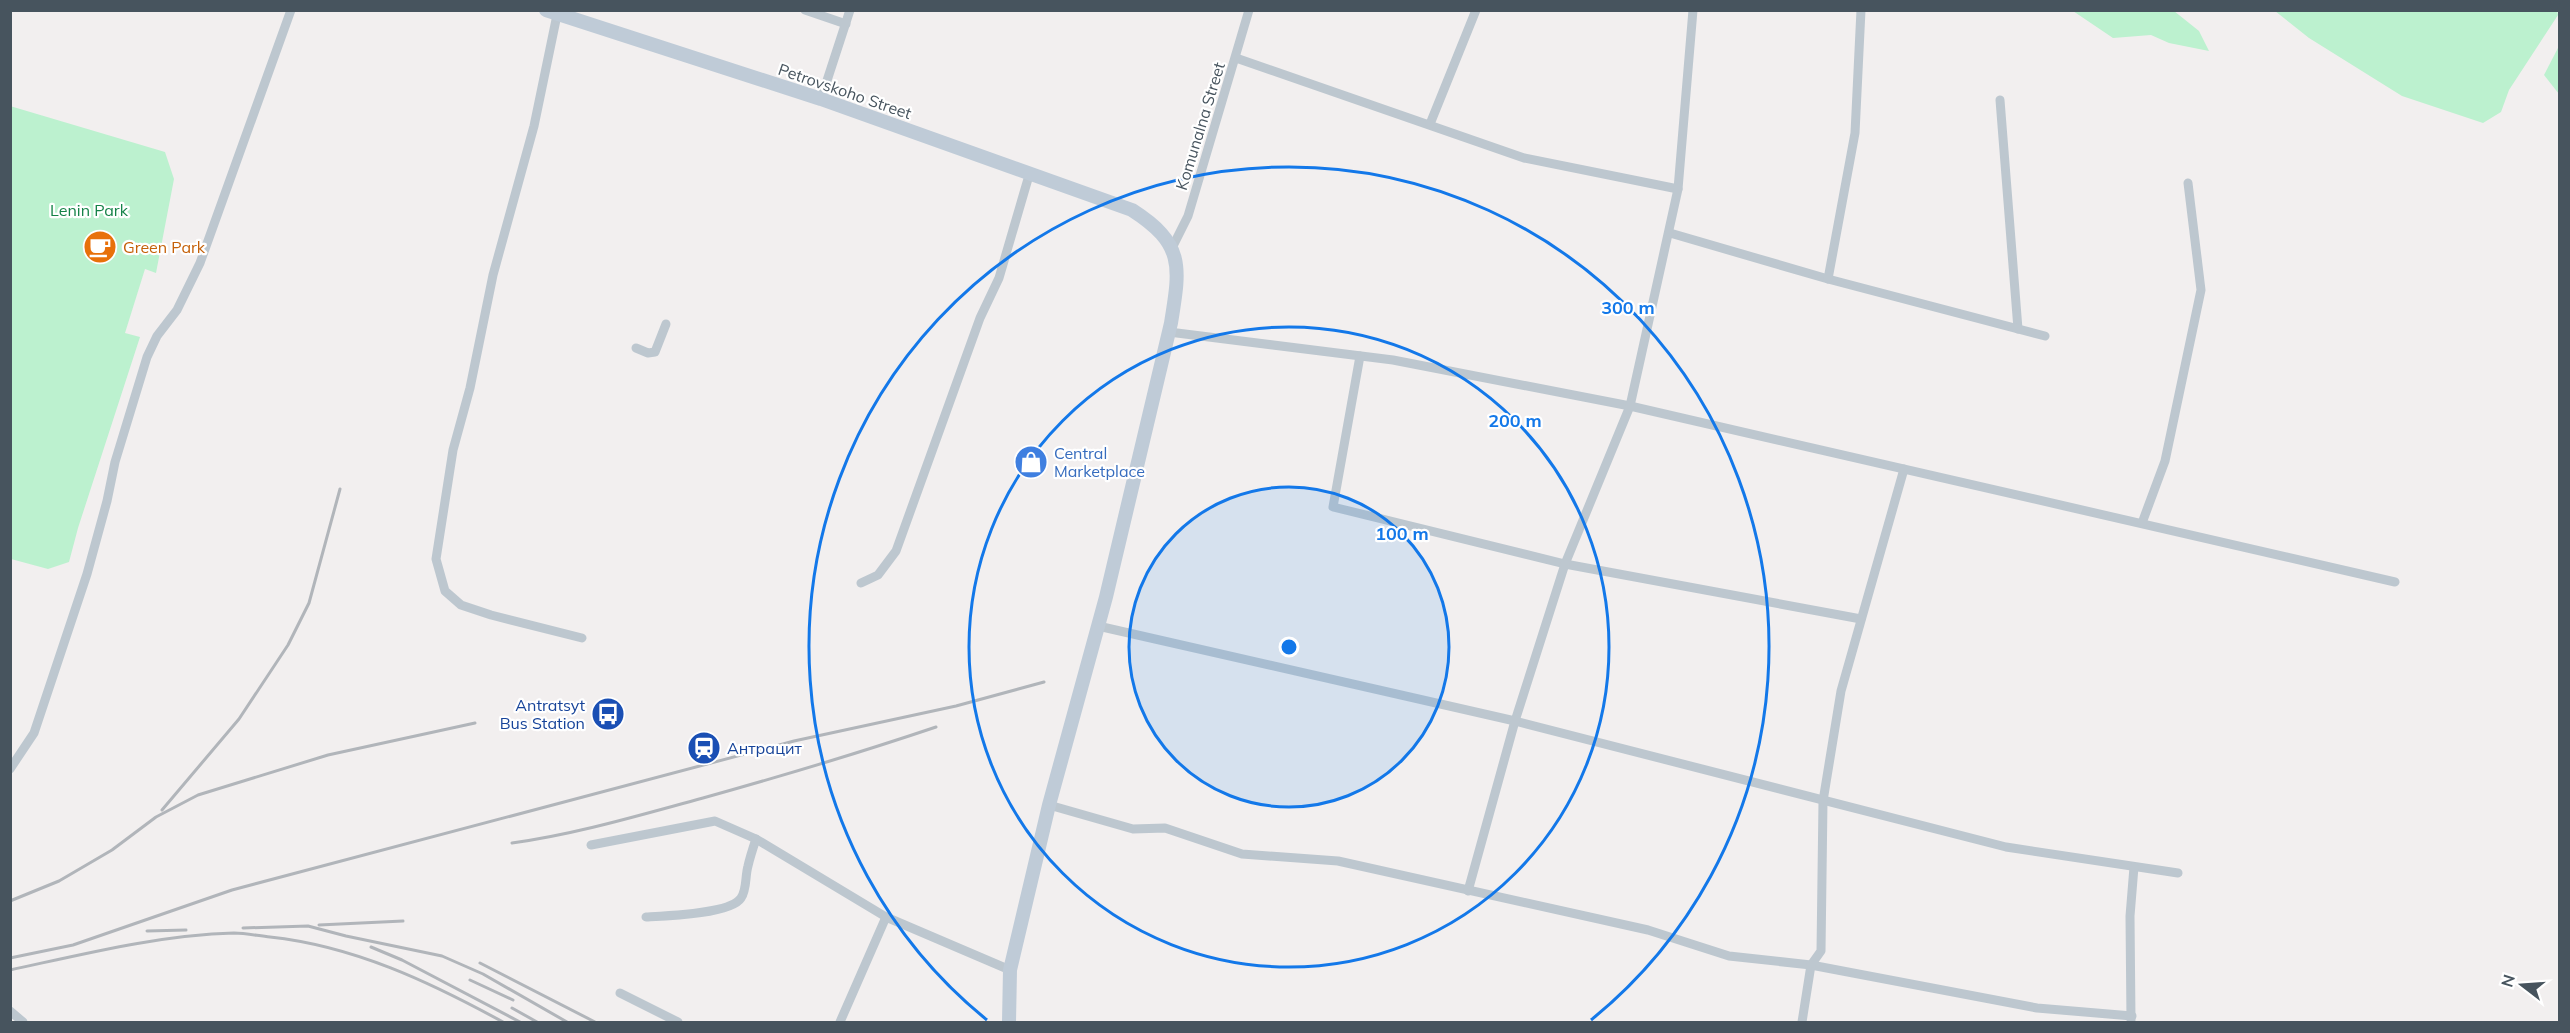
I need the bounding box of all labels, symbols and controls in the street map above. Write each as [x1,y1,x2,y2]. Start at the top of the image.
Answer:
street label: Petrovskoho Street [776,59,915,123]
street label: Komunalna Street [1171,59,1229,192]
park label: Lenin Park [50,200,129,220]
cafe icon: Green Park [82,229,118,265]
place label: Green Park [123,237,206,257]
text: 300 m [1601,296,1655,319]
text: 200 m [1488,409,1542,432]
place label: Central Marketplace [1054,443,1145,481]
shop icon: Central Marketplace [1013,444,1049,480]
text: 100 m [1375,522,1429,545]
centre of rings [1279,637,1299,657]
place label: Antratsyt Bus Station [500,695,585,733]
bus stop icon: Antratsyt Bus Station [590,696,626,732]
station icon: Антрацит [686,730,722,766]
place label: Антрацит [727,738,802,758]
north arrow [2492,955,2552,1015]
text: N [2496,972,2519,989]

